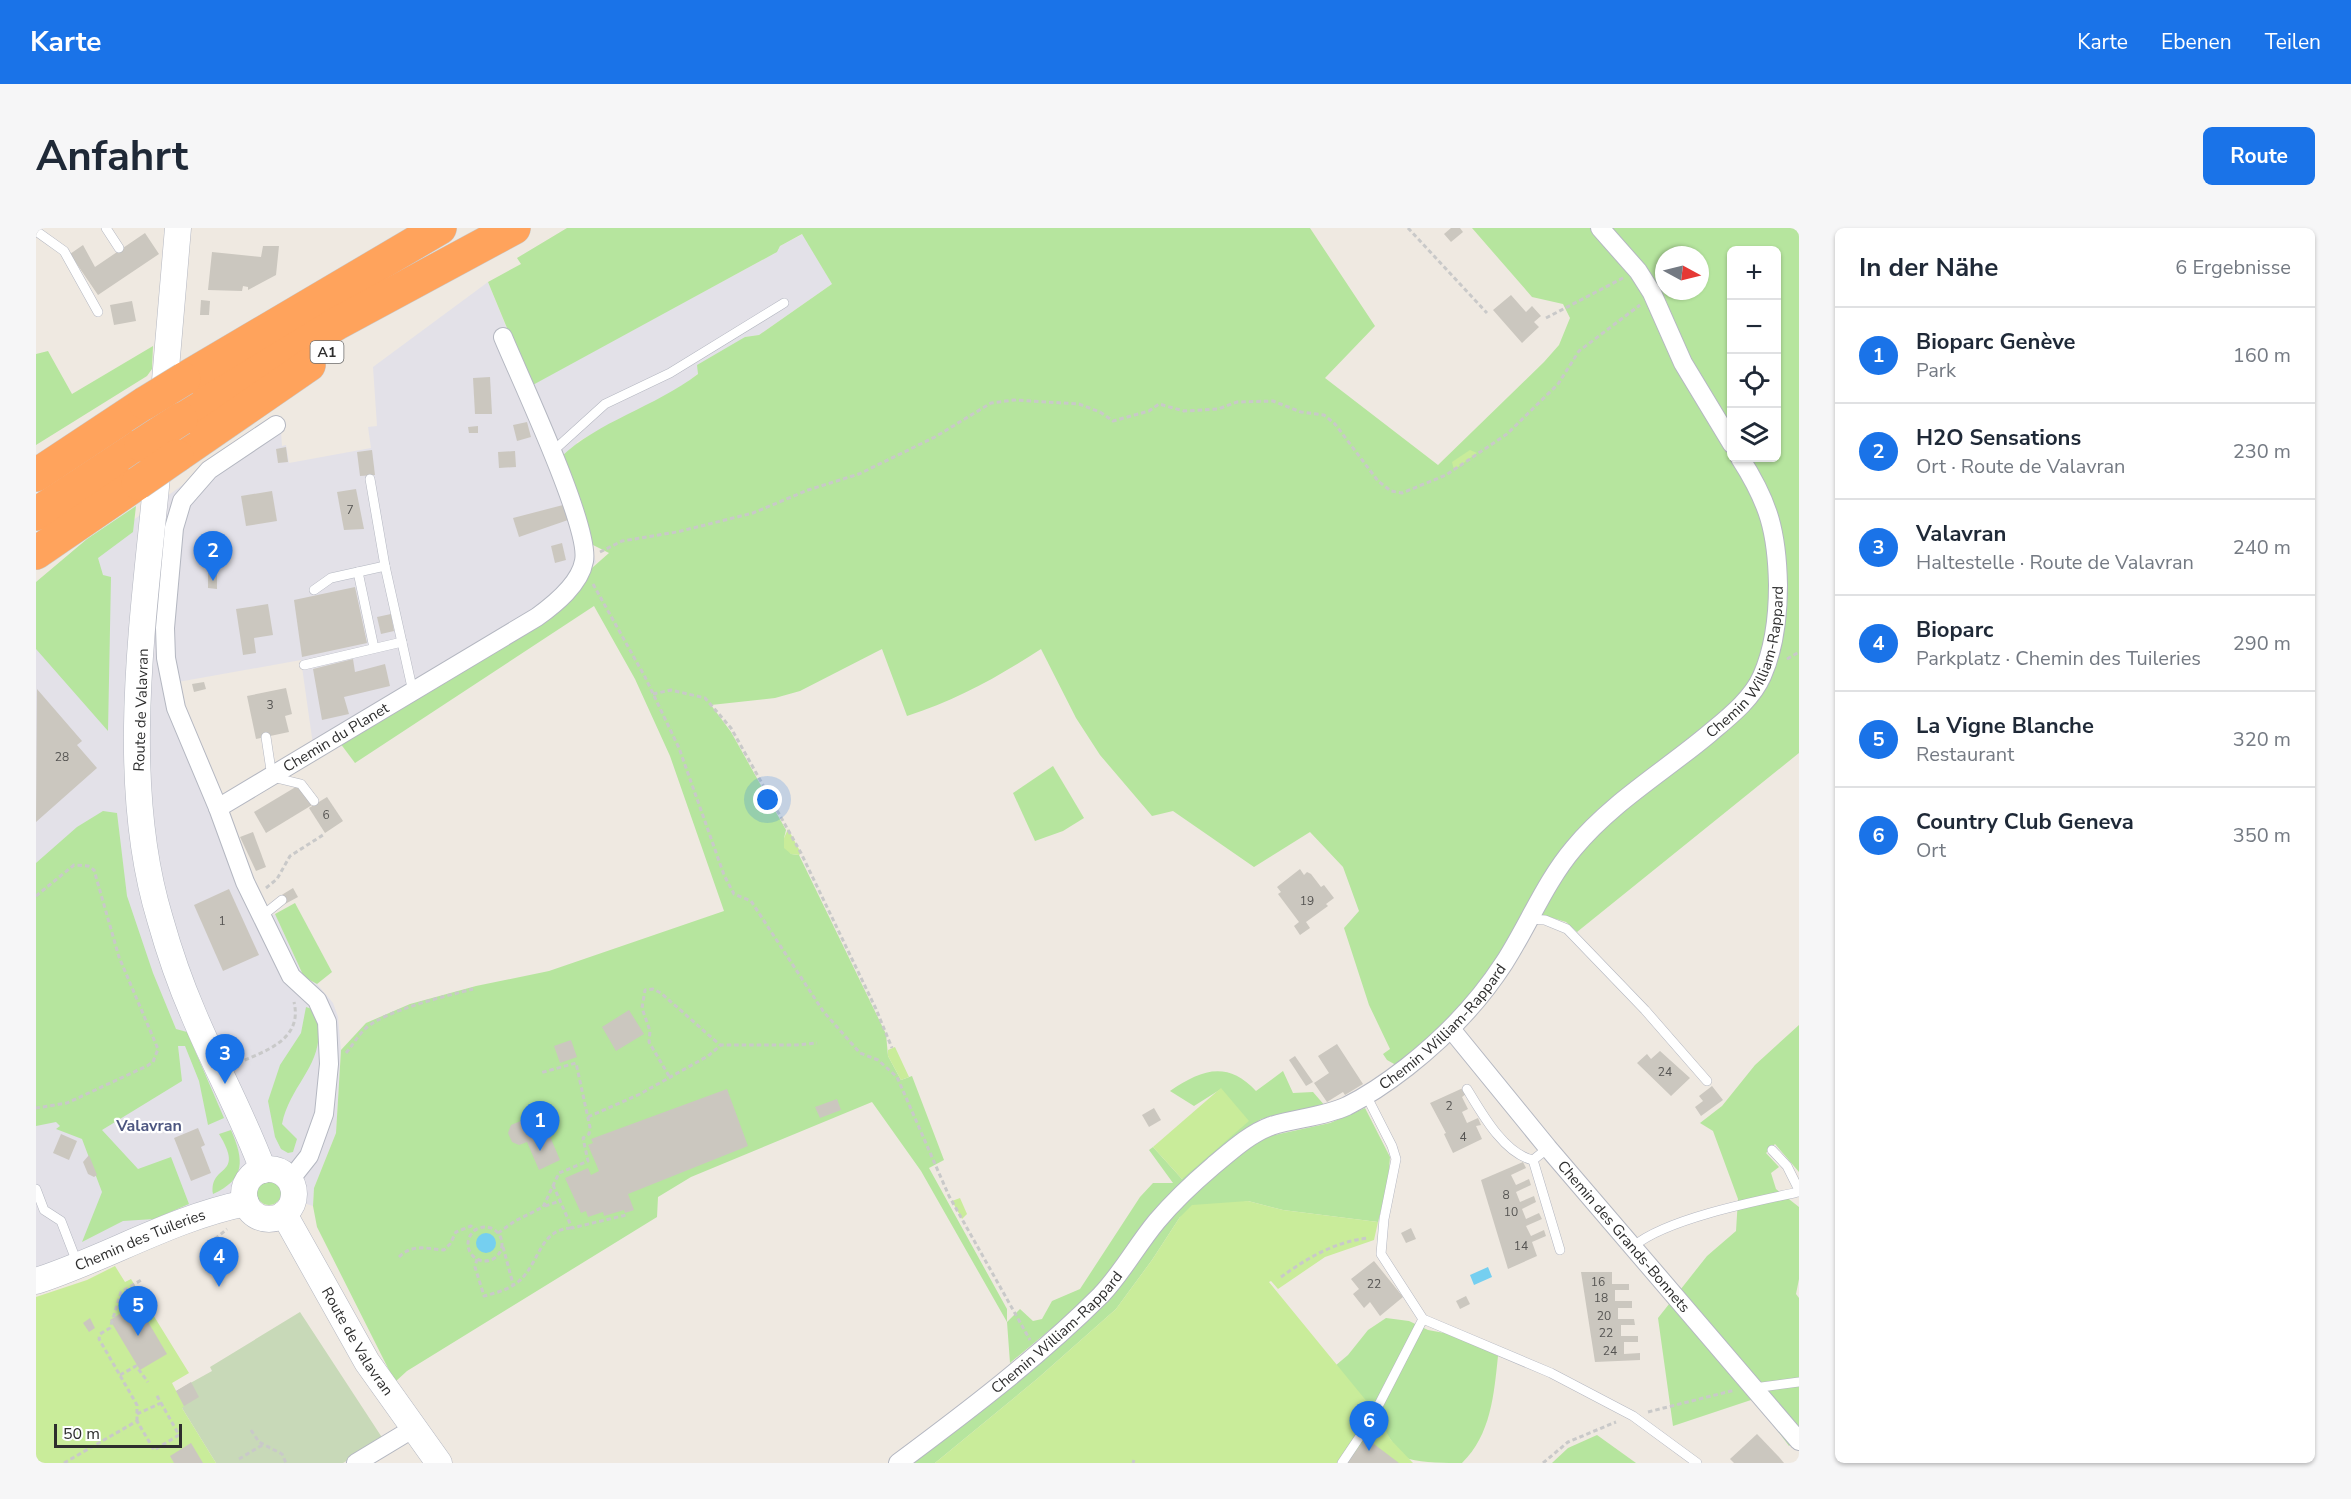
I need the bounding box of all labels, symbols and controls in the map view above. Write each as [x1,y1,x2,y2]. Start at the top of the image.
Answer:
text: Karte [30,23,101,61]
text: Karte [2077,28,2128,56]
text: Ebenen [2161,28,2232,56]
text: Teilen [2265,28,2321,56]
button: Route [2203,127,2315,185]
text: Anfahrt [36,128,188,185]
north arrow [1655,246,1709,300]
map controls [1727,246,1781,462]
button: + [1727,246,1781,300]
text: In der Nähe [1859,250,1998,285]
text: 6 Ergebnisse [2175,254,2291,281]
button: − [1727,300,1781,354]
text: Bioparc Genève [1916,327,2075,357]
road number: A1 [310,341,344,363]
text: 1 [1873,342,1885,369]
text: 160 m [2233,342,2291,369]
button: locate [1727,354,1781,408]
text: Park [1916,357,1956,384]
button: layers [1727,408,1781,462]
text: H2O Sensations [1916,423,2081,453]
text: 2 [1873,438,1885,465]
text: 230 m [2233,438,2291,465]
text: Ort · Route de Valavran [1916,453,2125,480]
house number: 7 [346,502,354,518]
text: Valavran [1916,519,2006,549]
pin: 2 [194,532,232,581]
text: 3 [1873,534,1885,561]
text: 240 m [2233,534,2291,561]
text: Haltestelle · Route de Valavran [1916,549,2194,576]
street label: Chemin William-Rappard [1702,586,1788,742]
text: Bioparc [1916,615,1993,645]
text: 4 [1873,630,1885,657]
text: 290 m [2233,630,2291,657]
text: Parkplatz · Chemin des Tuileries [1916,645,2201,672]
street label: Route de Valavran [129,648,153,772]
house number: 3 [266,697,274,713]
street label: Chemin du Planet [279,698,393,777]
text: La Vigne Blanche [1916,711,2094,741]
text: 5 [1873,726,1885,753]
text: 320 m [2233,726,2291,753]
text: Restaurant [1916,741,2014,768]
house number: 28 [55,749,69,765]
your location [753,785,782,814]
house number: 6 [322,807,330,823]
text: Country Club Geneva [1916,807,2134,837]
text: 6 [1873,822,1885,849]
text: 350 m [2233,822,2291,849]
text: Ort [1916,837,1946,864]
house number: 19 [1300,893,1314,909]
house number: 1 [218,913,226,929]
street label: Chemin William-Rappard [1375,960,1511,1094]
pin: 3 [206,1034,244,1084]
house number: 24 [1658,1064,1672,1080]
house number: 2 [1445,1098,1453,1114]
pin: 1 [520,1102,560,1151]
district label: Valavran [115,1115,182,1137]
house number: 4 [1459,1129,1467,1145]
street label: Chemin des Grands-Bonnets [1553,1156,1695,1317]
house number: 8 [1502,1187,1510,1203]
street label: Chemin des Tuileries [72,1204,208,1276]
house number: 10 [1504,1204,1518,1220]
pin: 4 [200,1238,238,1287]
house number: 14 [1514,1238,1528,1254]
street label: Chemin William-Rappard [987,1267,1127,1398]
house number: 16 [1591,1274,1605,1290]
house number: 22 [1367,1276,1381,1292]
street label: Route de Valavran [317,1283,398,1400]
pin: 5 [118,1286,158,1336]
house number: 18 [1594,1290,1608,1306]
house number: 20 [1597,1308,1611,1324]
house number: 22 [1599,1325,1613,1341]
house number: 24 [1603,1343,1617,1359]
pin: 6 [1350,1402,1388,1451]
scale bar [54,1421,182,1448]
text: 50 m [63,1423,100,1445]

